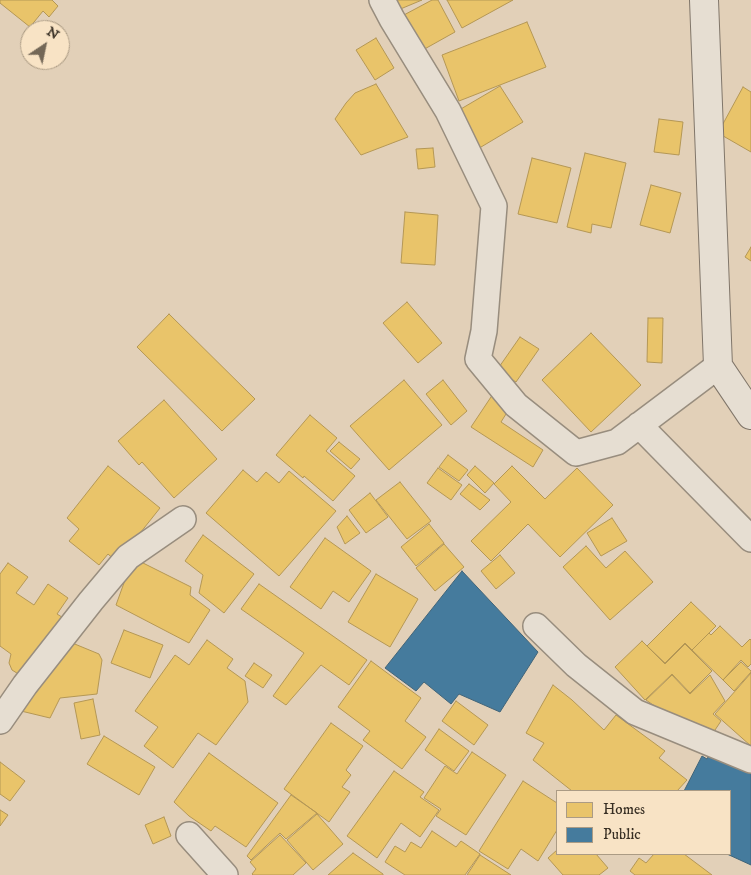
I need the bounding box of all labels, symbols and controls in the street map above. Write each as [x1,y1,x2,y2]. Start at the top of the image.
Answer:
north arrow [20,20,70,70]
text: N [43,23,63,44]
legend [556,790,731,855]
text: Homes [603,800,645,819]
text: Public [603,825,641,844]

